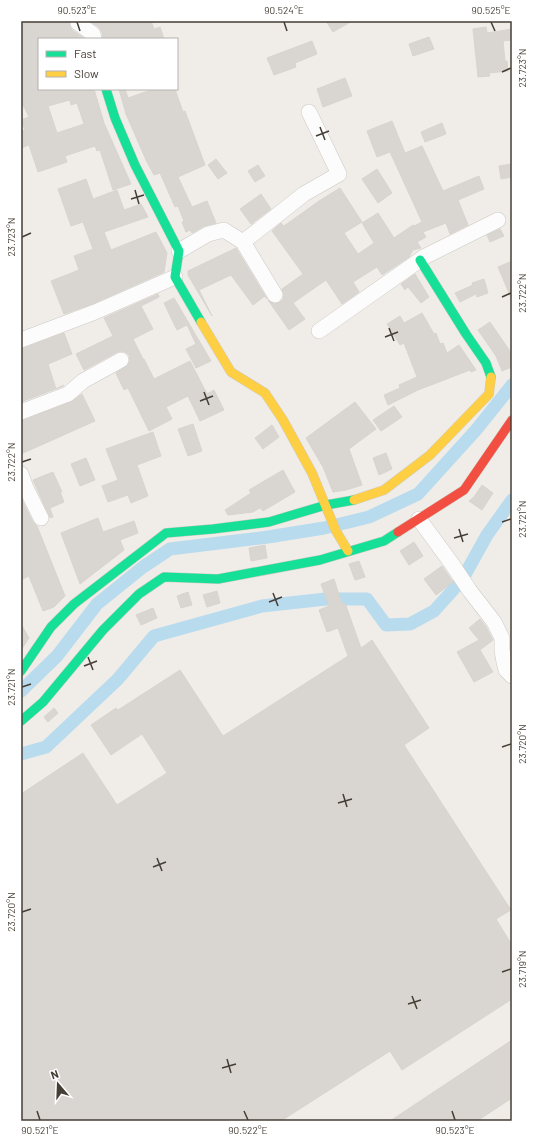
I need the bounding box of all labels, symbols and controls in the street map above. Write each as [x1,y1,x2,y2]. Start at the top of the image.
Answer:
text: 90.523°E [57,4,97,16]
text: 90.524°E [264,4,304,16]
text: 90.525°E [471,4,511,16]
legend [38,38,178,90]
text: Fast [74,46,97,60]
text: 23.723°N [516,49,528,87]
text: Slow [74,66,99,80]
text: 23.723°N [5,218,17,256]
text: 23.722°N [516,273,528,313]
text: 23.722°N [5,442,17,482]
text: 23.721°N [516,500,528,538]
text: 23.721°N [5,668,17,706]
text: 23.720°N [516,724,528,764]
text: 23.720°N [5,892,17,932]
text: 23.719°N [516,950,528,988]
north arrow [38,1064,78,1104]
text: N [49,1067,60,1081]
text: 90.521°E [21,1124,59,1136]
text: 90.522°E [228,1124,268,1136]
text: 90.523°E [435,1124,475,1136]

